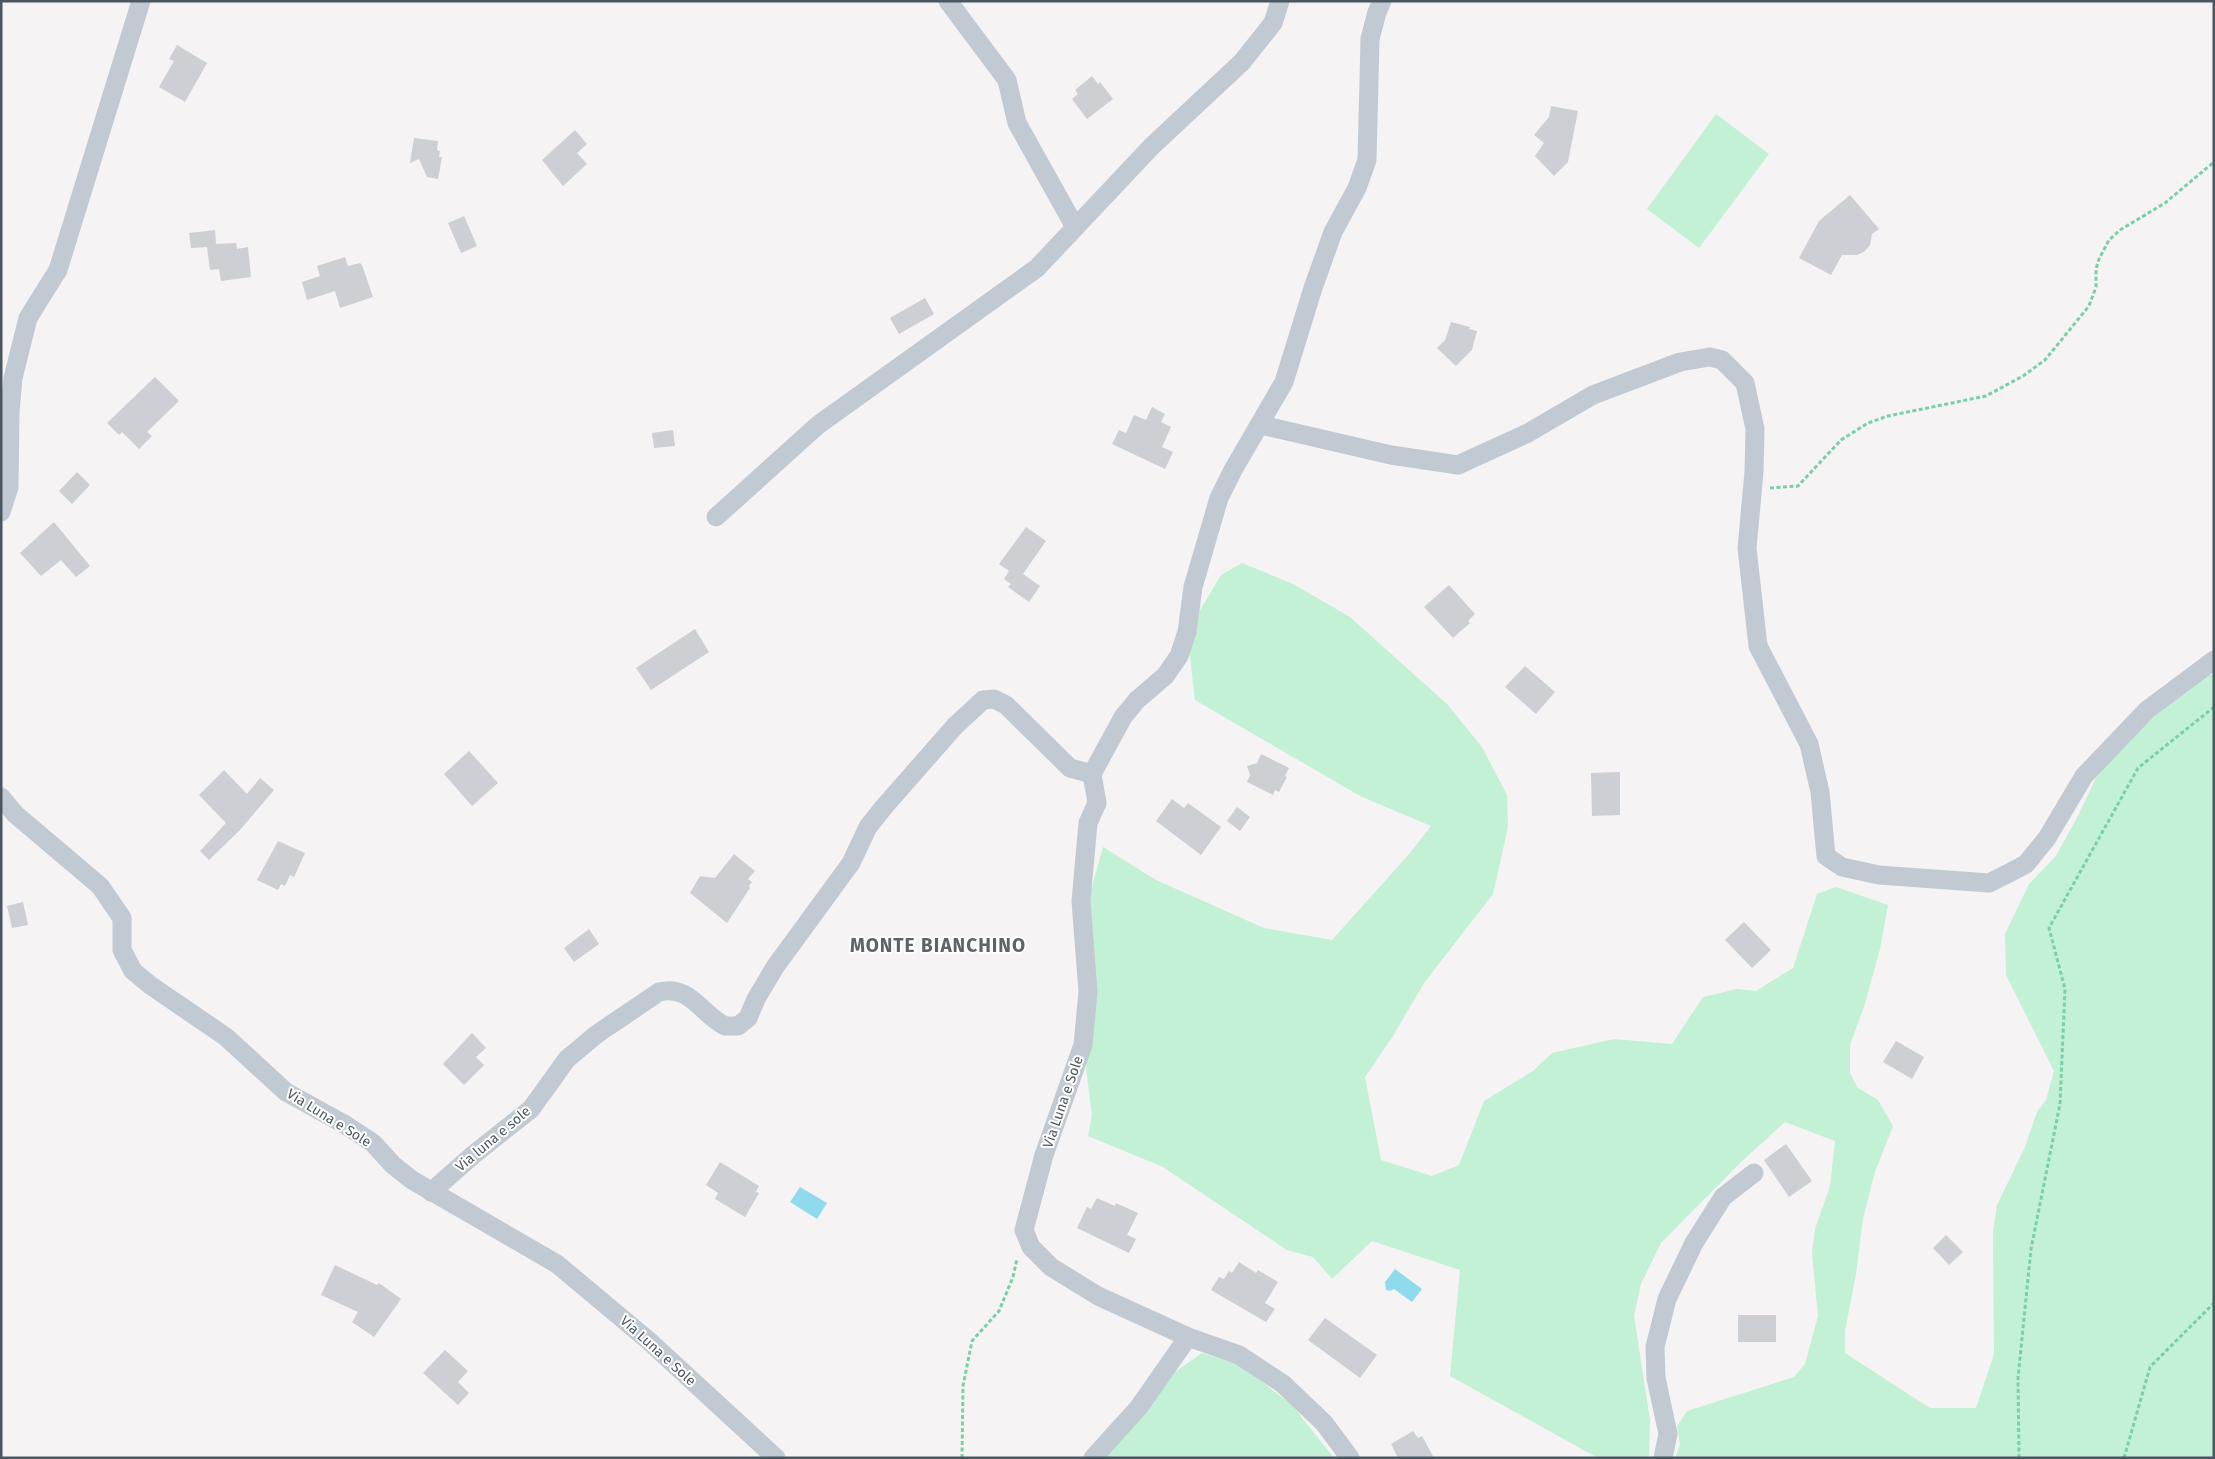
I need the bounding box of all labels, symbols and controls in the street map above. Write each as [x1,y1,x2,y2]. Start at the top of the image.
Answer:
district label: MONTE BIANCHINO [850,934,1026,957]
street label: Via Luna e Sole [1039,1054,1087,1150]
street label: Via Luna e Sole [284,1085,374,1151]
street label: Via luna e sole [452,1103,534,1175]
street label: Via Luna e Sole [617,1312,699,1390]

